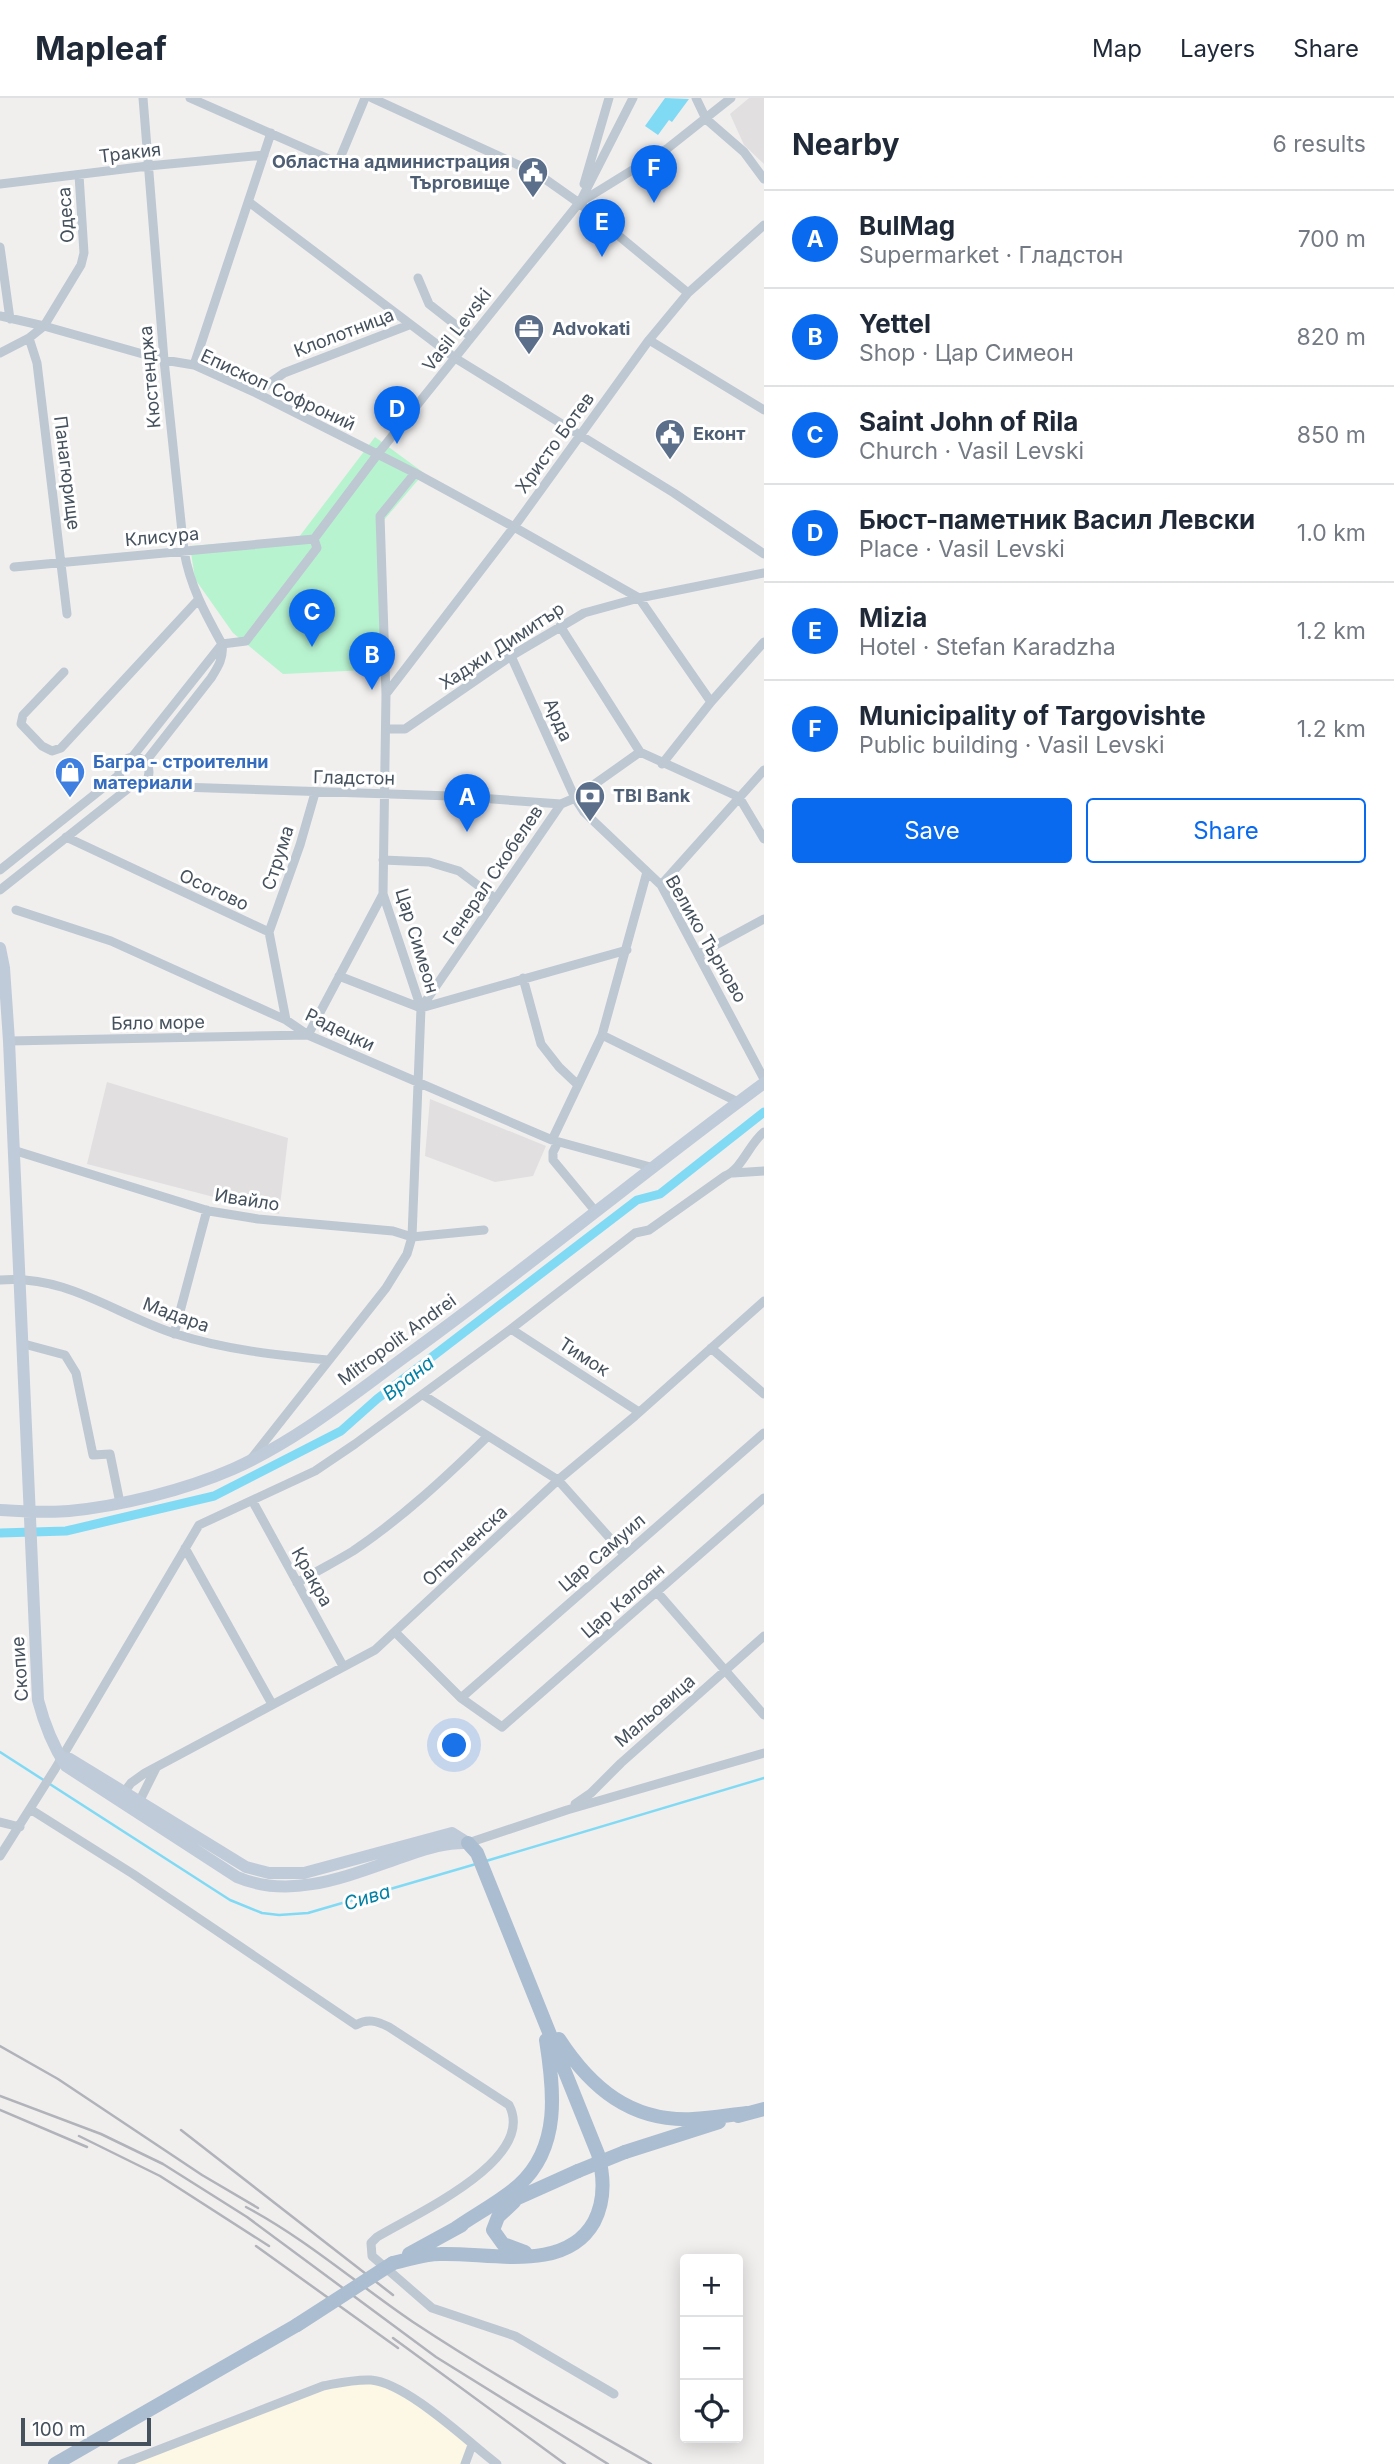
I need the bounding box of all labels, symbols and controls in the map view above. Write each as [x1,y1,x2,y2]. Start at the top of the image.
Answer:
text: Mapleaf [35,28,167,68]
text: Map [1092,34,1142,63]
text: Layers [1180,34,1255,63]
text: Share [1293,34,1359,63]
text: Nearby [792,126,900,162]
text: 6 results [1272,130,1366,158]
street label: Тракия [98,138,162,167]
pin: F [631,145,677,203]
place label: Областна администрация Търговище [272,151,510,193]
public building icon: Областна администрация Търговище [516,155,550,199]
street label: Одеса [53,186,78,244]
pin: E [579,199,625,257]
text: BulMag [859,210,955,241]
text: A [806,225,824,253]
text: 700 m [1298,225,1366,253]
text: Supermarket · Гладстон [859,241,1123,269]
street label: Vasil Levski [418,284,495,375]
street label: Клолотница [291,304,397,361]
text: Yettel [859,308,931,339]
office icon: Advokati [512,312,546,356]
place label: Advokati [552,318,630,339]
text: B [807,323,823,351]
text: 820 m [1297,323,1366,351]
street label: Кюстенджа [135,325,164,429]
text: Shop · Цар Симеон [859,339,1074,367]
street label: Епископ Софроний [198,344,359,435]
pin: D [374,386,420,444]
street label: Христо Ботев [511,388,598,497]
text: Saint John of Rila [859,406,1078,437]
street label: Панагюрище [50,415,85,531]
public building icon: Еконт [653,417,687,461]
text: C [806,421,824,449]
text: 850 m [1297,421,1366,449]
place label: Еконт [693,423,745,444]
text: Church · Vasil Levski [859,437,1084,465]
text: Бюст-паметник Васил Левски [859,504,1255,535]
text: D [807,519,823,547]
text: 1.0 km [1297,519,1366,547]
street label: Клисура [124,523,200,550]
text: Place · Vasil Levski [859,535,1065,563]
pin: C [289,589,335,647]
street label: Хаджи Димитър [436,598,568,694]
text: Mizia [859,602,927,633]
text: E [808,617,822,645]
text: 1.2 km [1297,617,1366,645]
pin: B [349,632,395,690]
text: Hotel · Stefan Karadzha [859,633,1116,661]
street label: Арда [540,695,577,745]
text: Municipality of Targovishte [859,700,1206,731]
text: F [808,715,822,743]
text: 1.2 km [1297,715,1366,743]
text: Public building · Vasil Levski [859,731,1164,759]
place label: Багра - строителни материали [93,751,269,793]
shop icon: Багра - строителни материали [53,755,87,799]
street label: Гладстон [313,766,395,789]
pin: A [444,774,490,832]
bank icon: TBI Bank [573,779,607,823]
place label: TBI Bank [613,785,691,806]
button: Save [792,798,1072,863]
button: Share [1086,798,1366,863]
street label: Генерал Скобелев [438,801,547,948]
street label: Струма [257,823,298,893]
street label: Осогово [176,864,252,915]
street label: Велико Търново [662,871,751,1006]
street label: Цар Симеон [392,886,443,996]
street label: Радецки [302,1004,378,1055]
street label: Бяло море [111,1011,205,1034]
street label: Ивайло [213,1184,281,1215]
street label: Mitropolit Andrei [334,1290,460,1389]
street label: Мадара [140,1293,212,1336]
street label: Тимок [555,1333,614,1381]
water label: Врана [378,1351,439,1406]
street label: Опълченска [418,1501,511,1590]
street label: Цар Самуил [554,1509,649,1596]
street label: Кракра [288,1543,337,1610]
street label: Цар Калоян [577,1559,668,1642]
street label: Скопие [7,1636,32,1702]
street label: Мальовица [610,1670,699,1751]
your location [437,1728,471,1762]
water label: Сива [341,1879,394,1915]
map controls [680,2254,743,2443]
button: + [680,2254,743,2317]
button: − [680,2317,743,2380]
button: locate [680,2380,743,2443]
scale bar [21,2415,150,2447]
text: 100 m [32,2418,86,2441]

